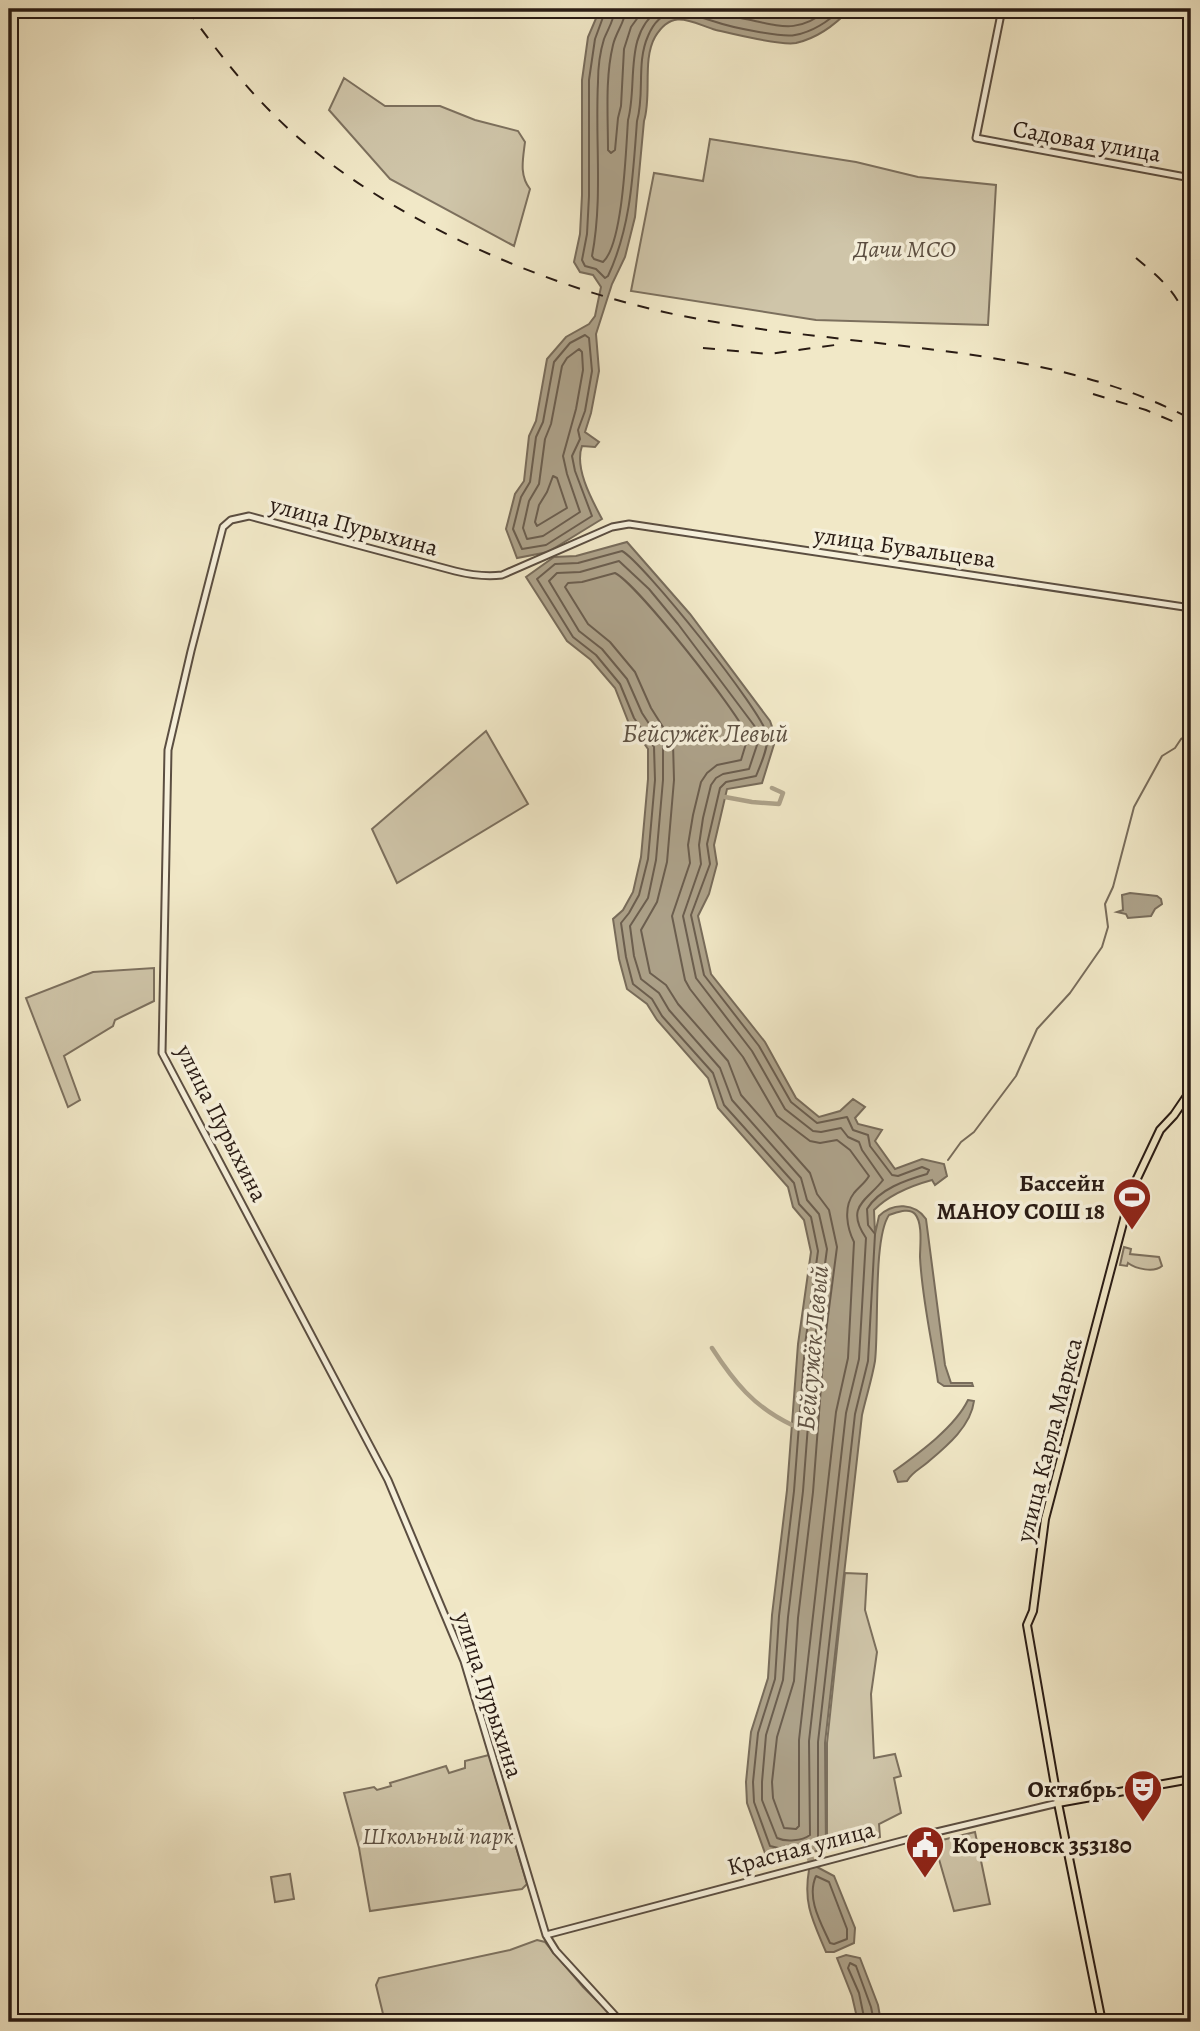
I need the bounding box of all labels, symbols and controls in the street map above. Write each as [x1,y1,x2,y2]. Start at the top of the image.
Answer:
street label: Садовая улица [1010,112,1164,170]
park label: Дачи МСО [852,233,956,265]
street label: улица Пурыхина [265,488,442,564]
street label: улица Бувальцева [811,518,998,576]
water label: Бейсужёк Левый [622,716,788,751]
street label: улица Пурыхина [168,1038,275,1207]
place label: Бассейн МАНОУ СОШ 18 [936,1167,1105,1227]
sports icon: Бассейн МАНОУ СОШ 18 [1111,1176,1153,1231]
water label: Бейсужёк Левый [788,1264,837,1432]
street label: улица Карла Маркса [1008,1334,1090,1546]
street label: улица Пурыхина [447,1607,531,1782]
theatre icon: Октябрь [1122,1768,1164,1823]
place label: Октябрь [1028,1773,1116,1805]
street label: Красная улица [724,1813,878,1883]
park label: Школьный парк [362,1820,514,1852]
public building icon: Кореновск 353180 [904,1824,946,1879]
place label: Кореновск 353180 [952,1829,1132,1861]

